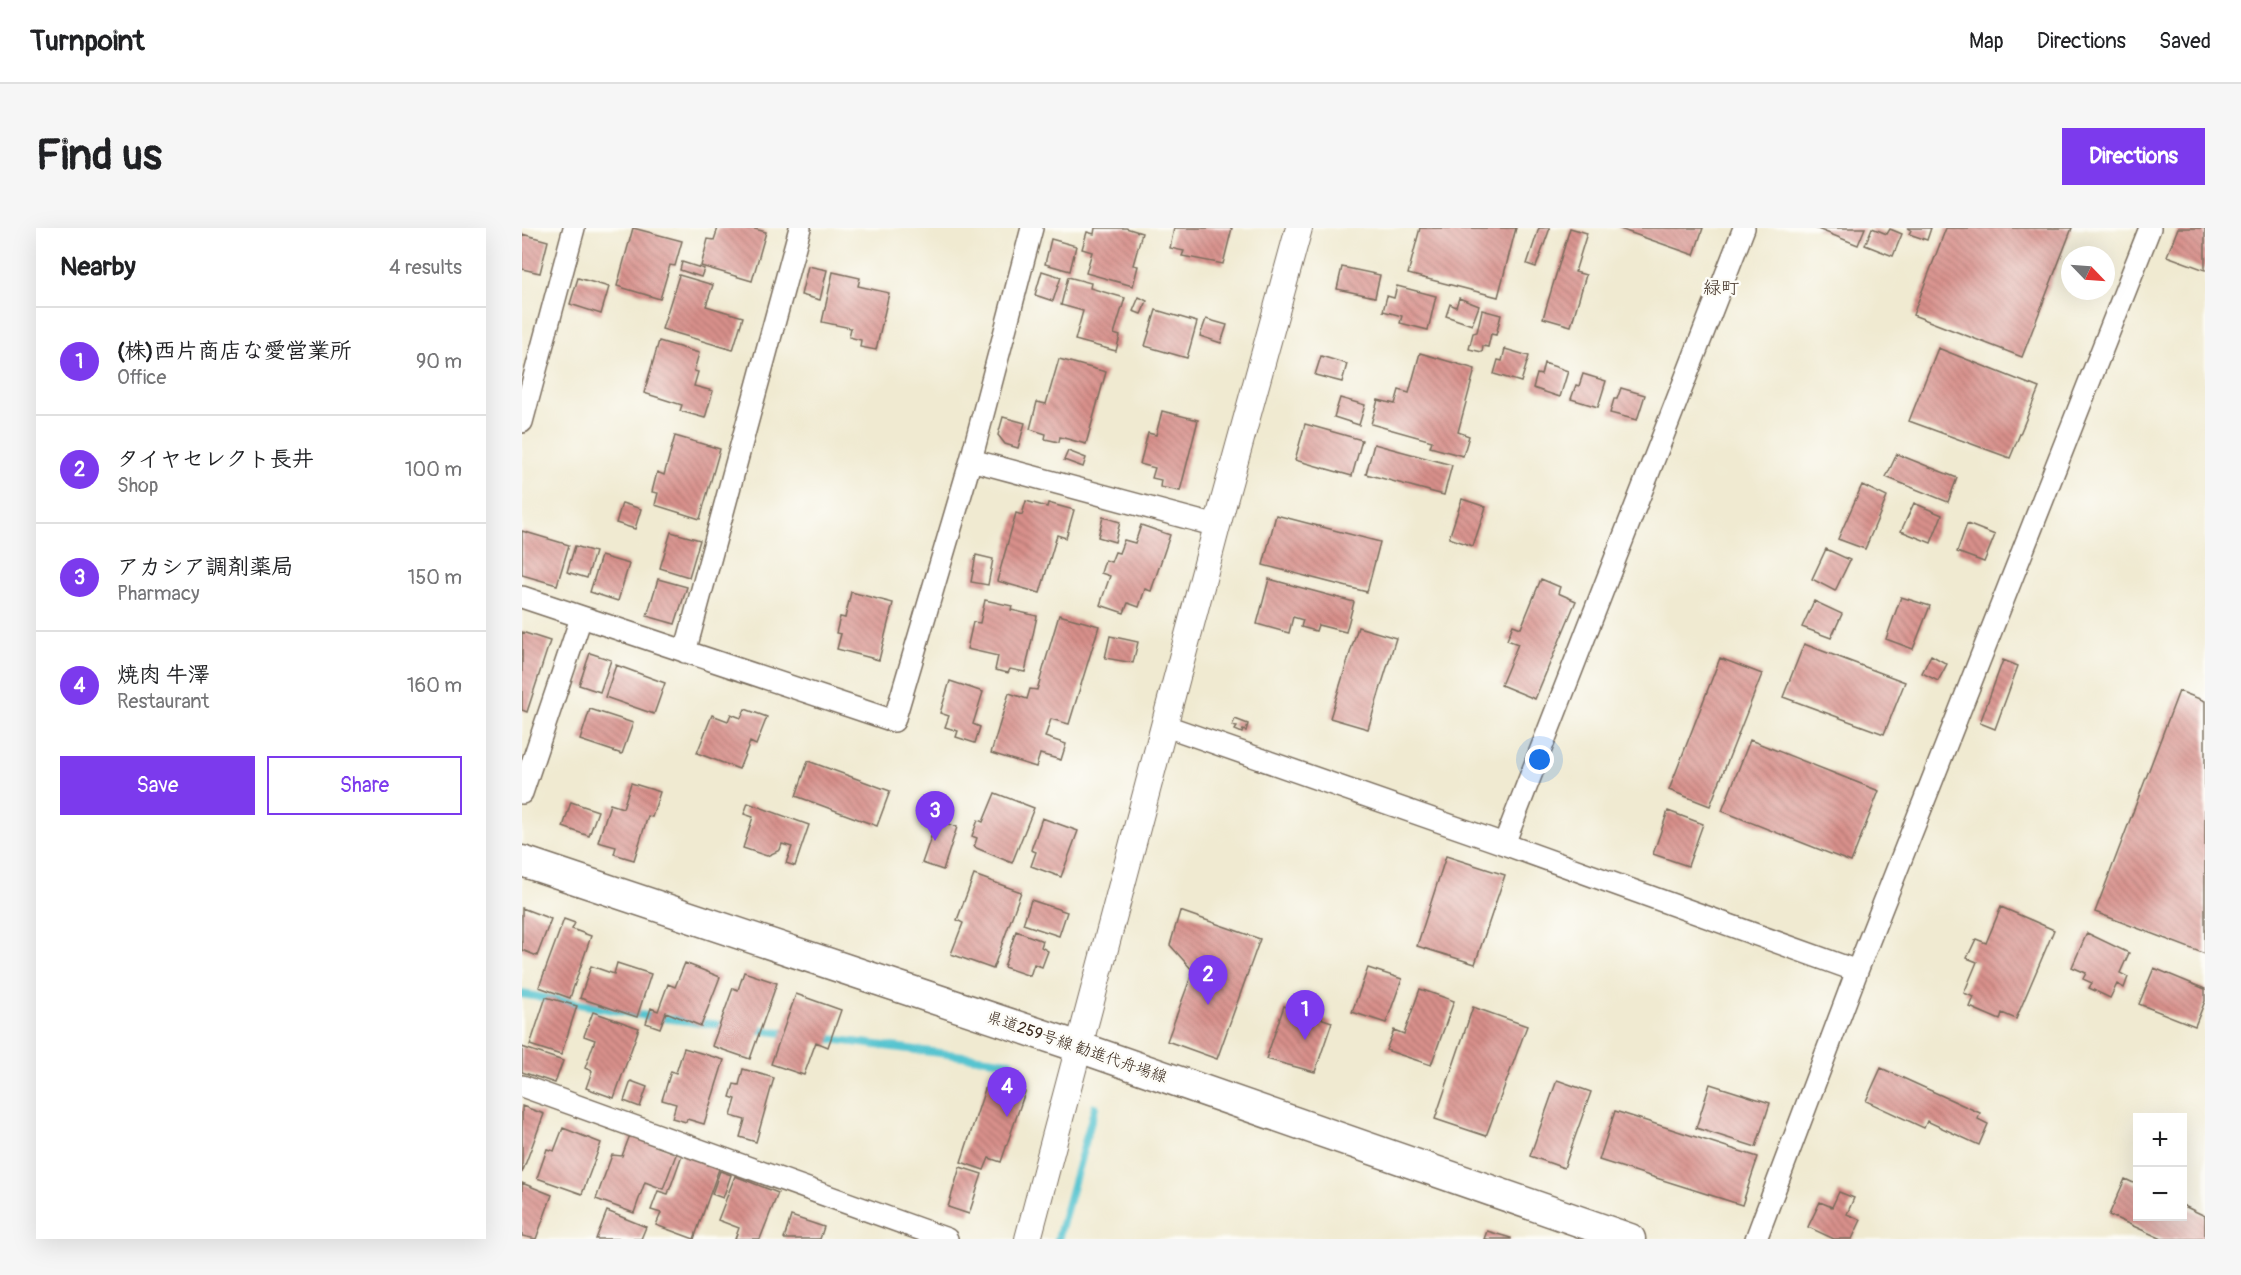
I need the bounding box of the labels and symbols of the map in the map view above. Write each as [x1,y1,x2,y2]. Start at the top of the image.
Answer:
north arrow [2061,246,2115,300]
district label: 緑町 [1703,277,1739,300]
your location [1525,745,1554,774]
pin: 3 [916,792,954,841]
pin: 2 [1188,956,1228,1005]
pin: 1 [1286,990,1324,1040]
street label: 県道259号線 勧進代舟場線 [984,1007,1170,1087]
pin: 4 [988,1068,1026,1117]

